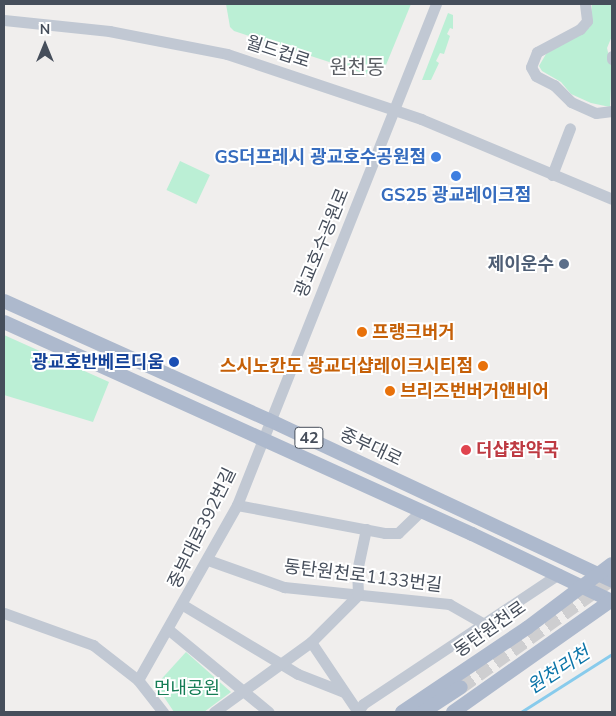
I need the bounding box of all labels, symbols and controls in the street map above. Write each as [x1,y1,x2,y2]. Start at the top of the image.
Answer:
north arrow [20,20,70,70]
text: N [40,20,50,39]
street label: 월드컵로 [243,31,313,73]
district label: 원천동 [329,55,385,79]
place label: GS더프레시 광교호수공원점 [214,146,426,168]
marker: GS더프레시 광교호수공원점 [430,151,442,163]
marker: GS25 광교레이크점 [450,170,462,182]
place label: GS25 광교레이크점 [381,184,531,206]
street label: 광교호수공원로 [290,185,354,301]
place label: 제이운수 [488,253,554,275]
marker: 제이운수 [558,258,570,270]
place label: 프랭크버거 [372,321,455,343]
marker: 프랭크버거 [356,326,368,338]
place label: 광교호반베르디움 [32,351,164,373]
place label: 스시노칸도 광교더샵레이크시티점 [220,355,473,377]
marker: 광교호반베르디움 [168,356,180,368]
marker: 스시노칸도 광교더샵레이크시티점 [477,360,489,372]
place label: 브리즈번버거앤비어 [400,380,549,402]
marker: 브리즈번버거앤비어 [384,385,396,397]
street label: 중부대로 [336,423,406,471]
road number: 42 [294,424,324,452]
place label: 더샵참약국 [476,439,559,461]
marker: 더샵참약국 [460,444,472,456]
street label: 중부대로392번길 [163,464,241,592]
street label: 동탄원천로1133번길 [283,556,443,596]
street label: 동탄원천로 [450,596,530,662]
water label: 원천리천 [523,642,595,700]
park label: 먼내공원 [154,677,220,699]

